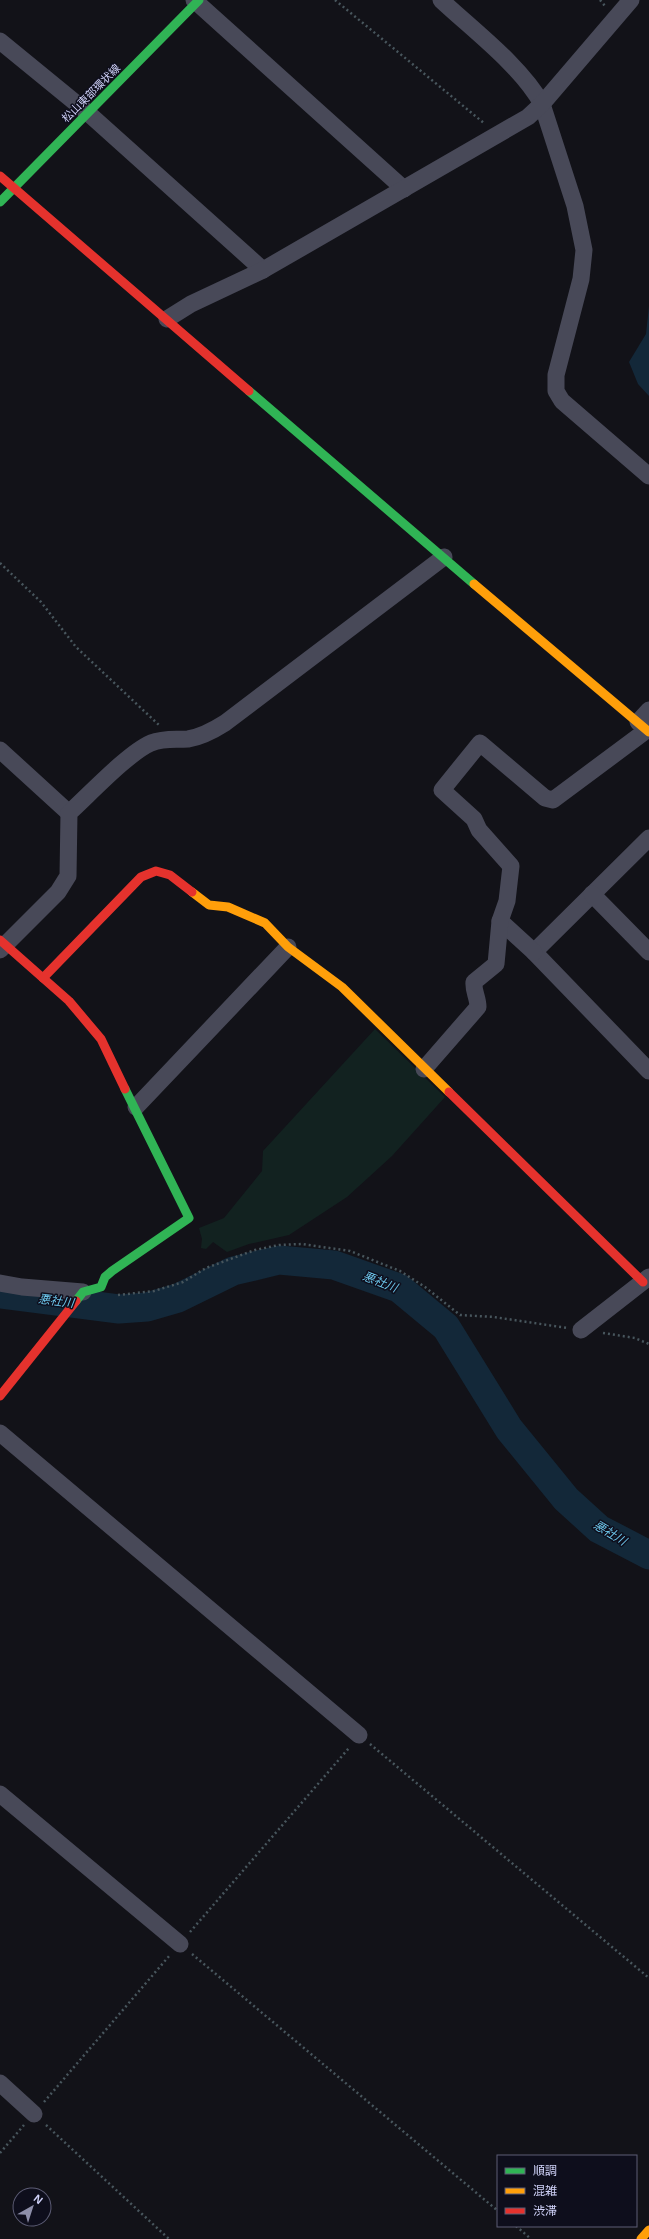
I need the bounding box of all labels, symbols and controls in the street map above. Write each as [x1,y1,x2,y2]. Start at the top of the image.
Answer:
street label: 松山東部環状線 [60,62,122,124]
water label: 悪社川 [361,1269,401,1296]
water label: 悪社川 [37,1292,77,1310]
water label: 悪社川 [591,1518,631,1549]
legend [497,2155,637,2227]
text: 順調 [533,2164,557,2178]
text: 混雑 [533,2184,557,2198]
north arrow [12,2187,52,2227]
text: N [31,2192,45,2206]
text: 渋滞 [533,2204,557,2218]

